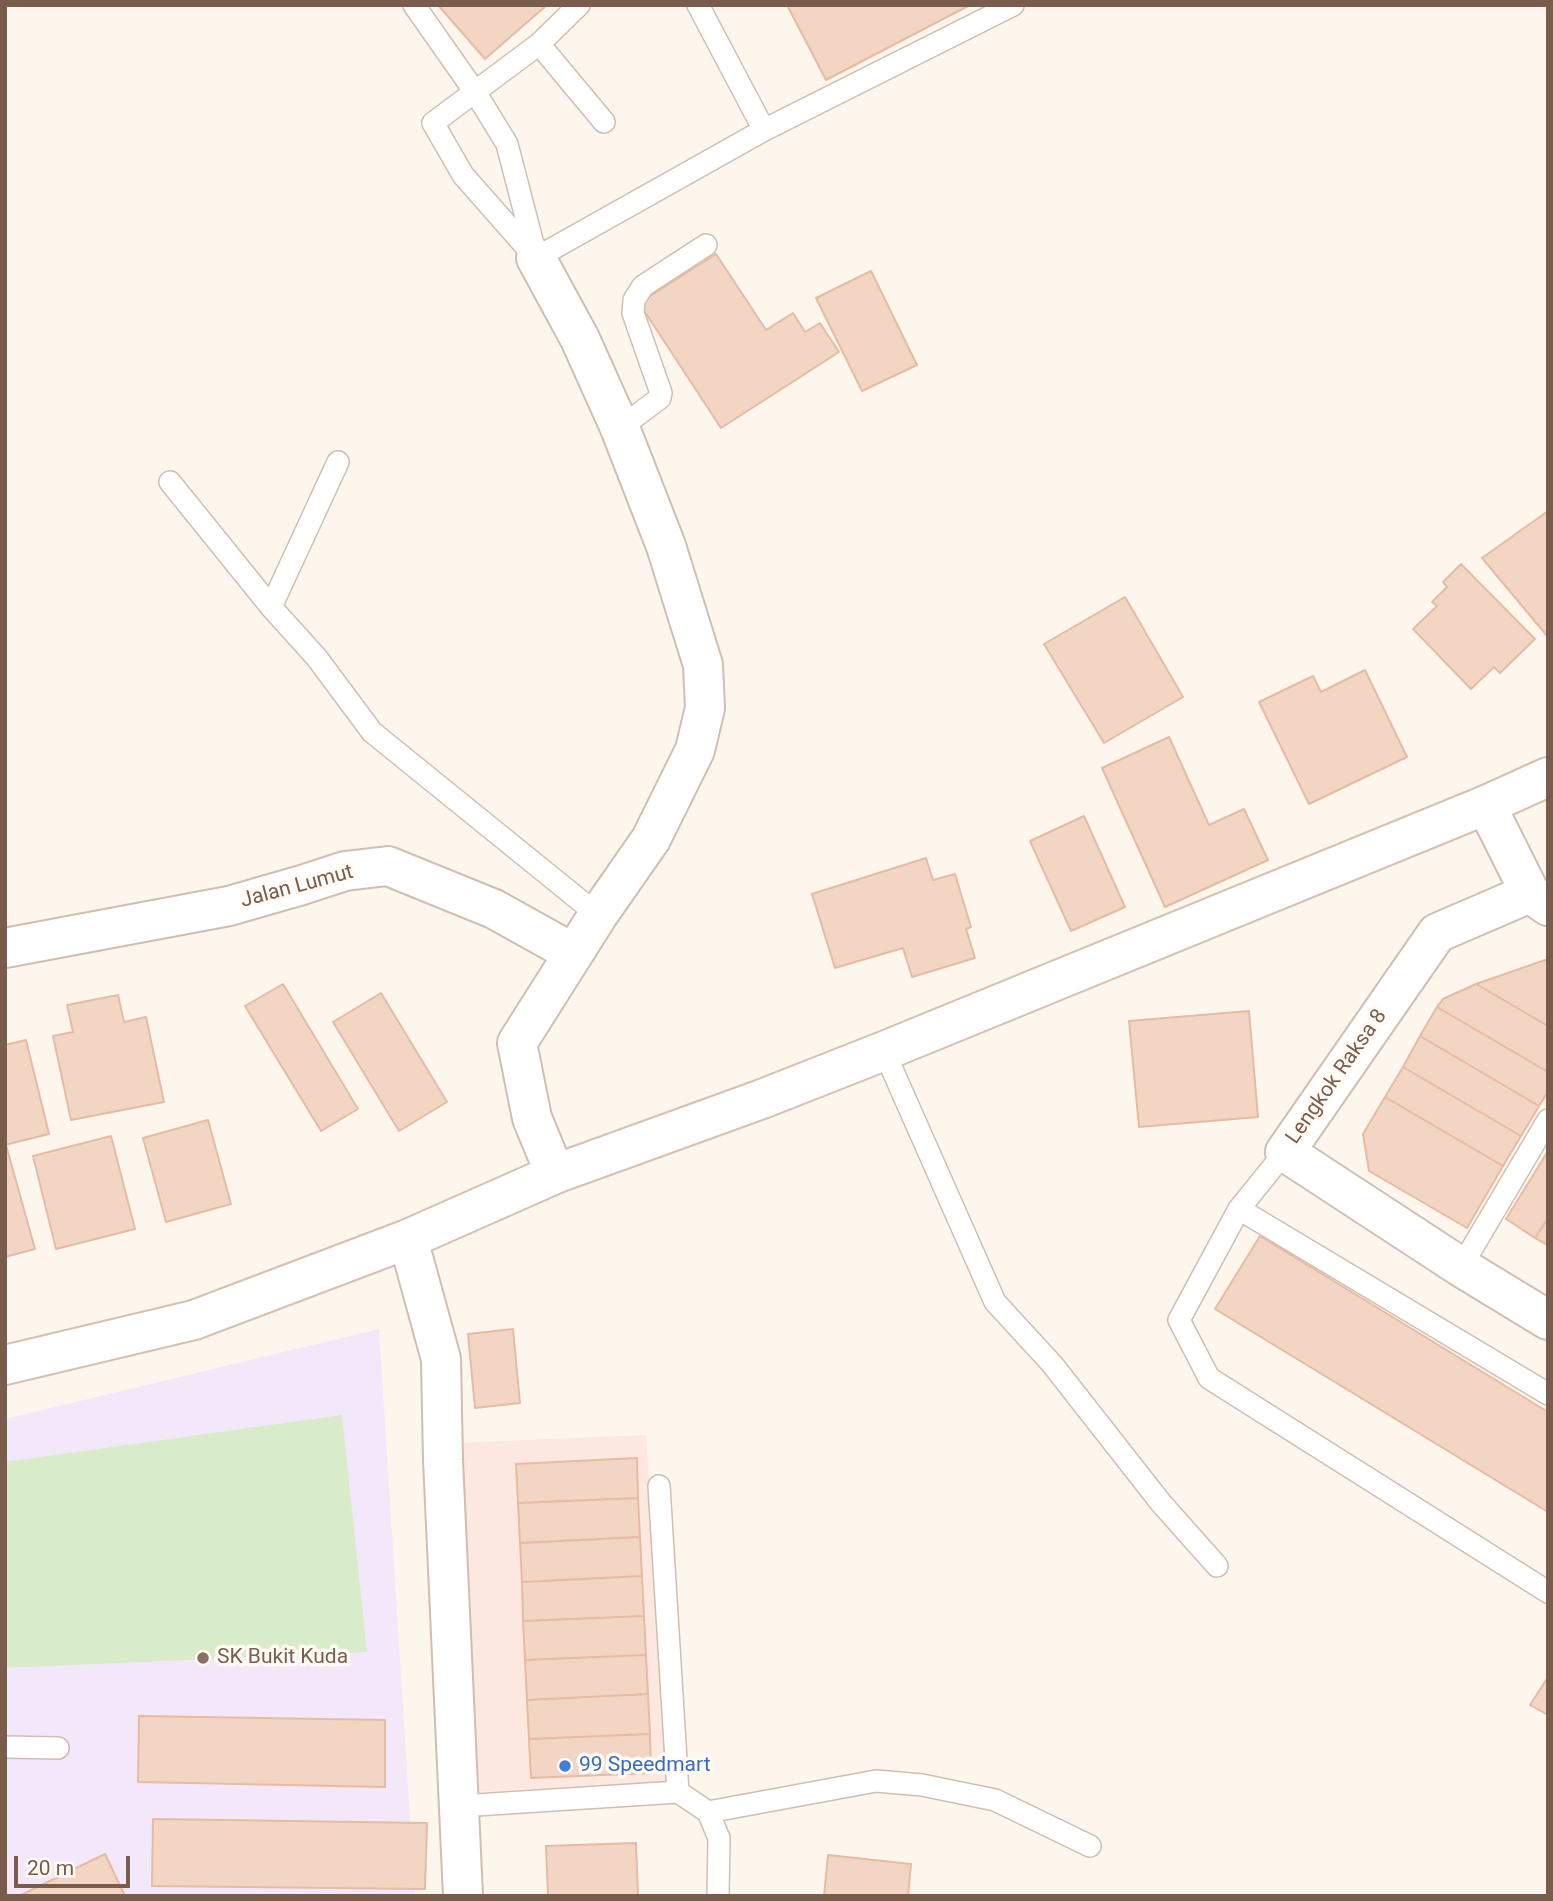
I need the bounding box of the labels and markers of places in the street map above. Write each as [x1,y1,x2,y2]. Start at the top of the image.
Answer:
place label: SK Bukit Kuda [217,1645,348,1671]
marker: SK Bukit Kuda [195,1650,211,1666]
place label: 99 Speedmart [579,1753,711,1779]
marker: 99 Speedmart [557,1758,573,1774]

